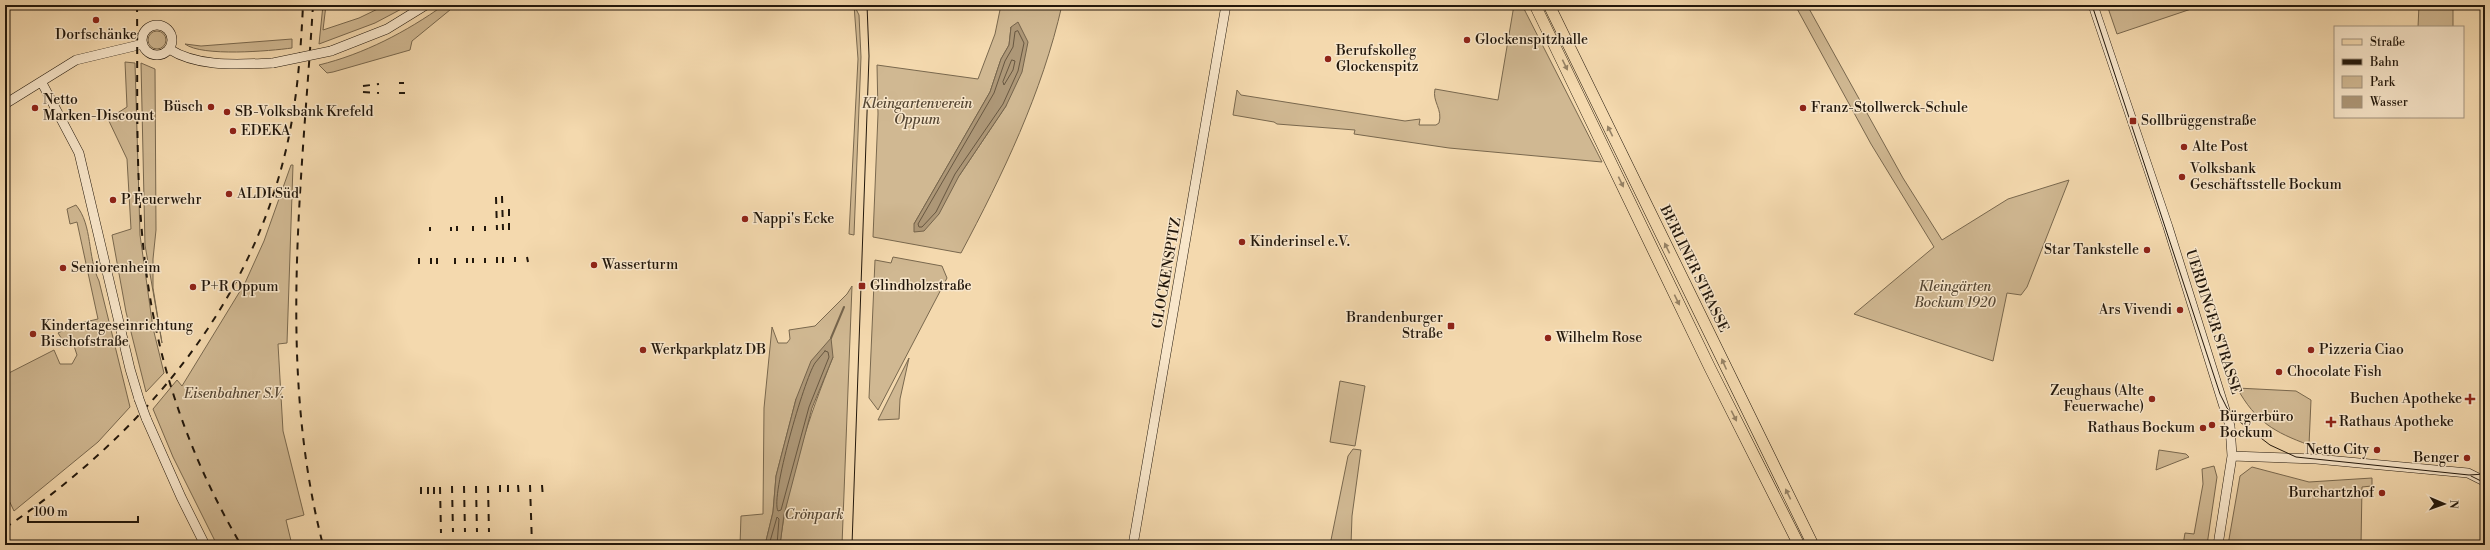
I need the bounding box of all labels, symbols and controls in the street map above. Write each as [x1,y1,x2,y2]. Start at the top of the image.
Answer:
marker: Dorfschänke [91,15,101,25]
place label: Dorfschänke [55,26,137,44]
legend [2334,26,2464,118]
place label: Glockenspitzhalle [1475,31,1588,49]
marker: Glockenspitzhalle [1462,35,1472,45]
text: Straße [2370,35,2405,50]
place label: Berufskolleg Glockenspitz [1335,42,1419,76]
marker: Berufskolleg Glockenspitz [1323,54,1333,64]
text: Bahn [2369,55,2399,70]
one-way arrow [1562,60,1568,71]
text: Park [2370,75,2396,90]
place label: Netto Marken-Discount [43,91,154,125]
park label: Kleingartenverein Oppum [862,95,973,129]
text: Wasser [2369,95,2408,110]
place label: Büsch [163,98,204,116]
place label: Franz-Stollwerck-Schule [1811,99,1968,117]
marker: Büsch [206,102,216,112]
marker: Netto Marken-Discount [30,103,40,113]
place label: SB-Volksbank Krefeld [235,103,373,121]
marker: Franz-Stollwerck-Schule [1798,103,1808,113]
marker: SB-Volksbank Krefeld [222,107,232,117]
place label: Sollbrüggenstraße [2141,112,2257,130]
marker: Sollbrüggenstraße [2128,116,2138,126]
place label: EDEKA [241,122,291,140]
one-way arrow [1607,125,1613,136]
marker: EDEKA [228,126,238,136]
place label: Alte Post [2191,138,2248,156]
marker: Alte Post [2179,142,2189,152]
place label: Volksbank Geschäftsstelle Bockum [2189,160,2342,194]
marker: Volksbank Geschäftsstelle Bockum [2177,172,2187,182]
one-way arrow [1618,177,1624,188]
place label: ALDI Süd [236,185,299,203]
marker: ALDI Süd [224,189,234,199]
place label: P Feuerwehr [121,191,201,209]
marker: P Feuerwehr [108,195,118,205]
street label: BERLINER STRASSE [1655,202,1733,335]
place label: Nappi's Ecke [753,210,834,228]
marker: Nappi's Ecke [740,214,750,224]
street label: GLOCKENSPITZ [1148,216,1186,330]
place label: Kinderinsel e.V. [1250,233,1350,251]
marker: Kinderinsel e.V. [1237,237,1247,247]
place label: Star Tankstelle [2044,241,2139,259]
one-way arrow [1664,242,1670,253]
marker: Star Tankstelle [2142,245,2152,255]
street label: UERDINGER STRASSE [2181,247,2245,397]
place label: Wasserturm [601,256,678,274]
place label: Seniorenheim [71,259,161,277]
marker: Wasserturm [589,260,599,270]
marker: Seniorenheim [58,263,68,273]
place label: Glindholzstraße [870,277,972,295]
place label: P+R Oppum [201,278,279,296]
park label: Kleingärten Bockum 1920 [1913,278,1996,312]
marker: Glindholzstraße [857,281,867,291]
marker: P+R Oppum [188,282,198,292]
one-way arrow [1674,294,1680,305]
place label: Ars Vivendi [2098,301,2172,319]
marker: Ars Vivendi [2175,305,2185,315]
place label: Brandenburger Straße [1345,309,1443,343]
place label: Kindertageseinrichtung Bischofstraße [40,317,194,351]
marker: Brandenburger Straße [1446,321,1456,331]
marker: Kindertageseinrichtung Bischofstraße [28,329,38,339]
place label: Wilhelm Rose [1555,329,1642,347]
marker: Wilhelm Rose [1543,333,1553,343]
place label: Werkparkplatz DB [650,341,766,359]
place label: Pizzeria Ciao [2319,341,2404,359]
marker: Werkparkplatz DB [638,345,648,355]
marker: Pizzeria Ciao [2306,345,2316,355]
one-way arrow [1721,359,1727,370]
place label: Chocolate Fish [2287,363,2383,381]
marker: Chocolate Fish [2274,367,2284,377]
place label: Zeughaus (Alte Feuerwache) [2050,382,2144,416]
park label: Eisenbahner S.V. [183,385,285,403]
place label: Buchen Apotheke [2349,390,2462,408]
marker: Zeughaus (Alte Feuerwache) [2147,394,2157,404]
marker: Buchen Apotheke [2465,394,2475,404]
place label: Bürgerbüro Bockum [2219,408,2294,442]
one-way arrow [1731,411,1738,422]
place label: Rathaus Apotheke [2339,413,2454,431]
marker: Rathaus Apotheke [2326,417,2336,427]
place label: Rathaus Bockum [2088,419,2195,437]
marker: Bürgerbüro Bockum [2207,420,2217,430]
marker: Rathaus Bockum [2198,423,2208,433]
place label: Netto City [2305,441,2369,459]
marker: Netto City [2372,445,2382,455]
place label: Benger [2413,449,2459,467]
marker: Benger [2462,453,2472,463]
place label: Burchartzhof [2288,484,2375,502]
north arrow [2424,484,2464,524]
one-way arrow [1785,488,1791,499]
marker: Burchartzhof [2377,488,2387,498]
scale bar [28,498,138,524]
text: N [2446,500,2460,509]
text: 100 m [34,505,68,520]
park label: Crönpark [784,506,844,524]

